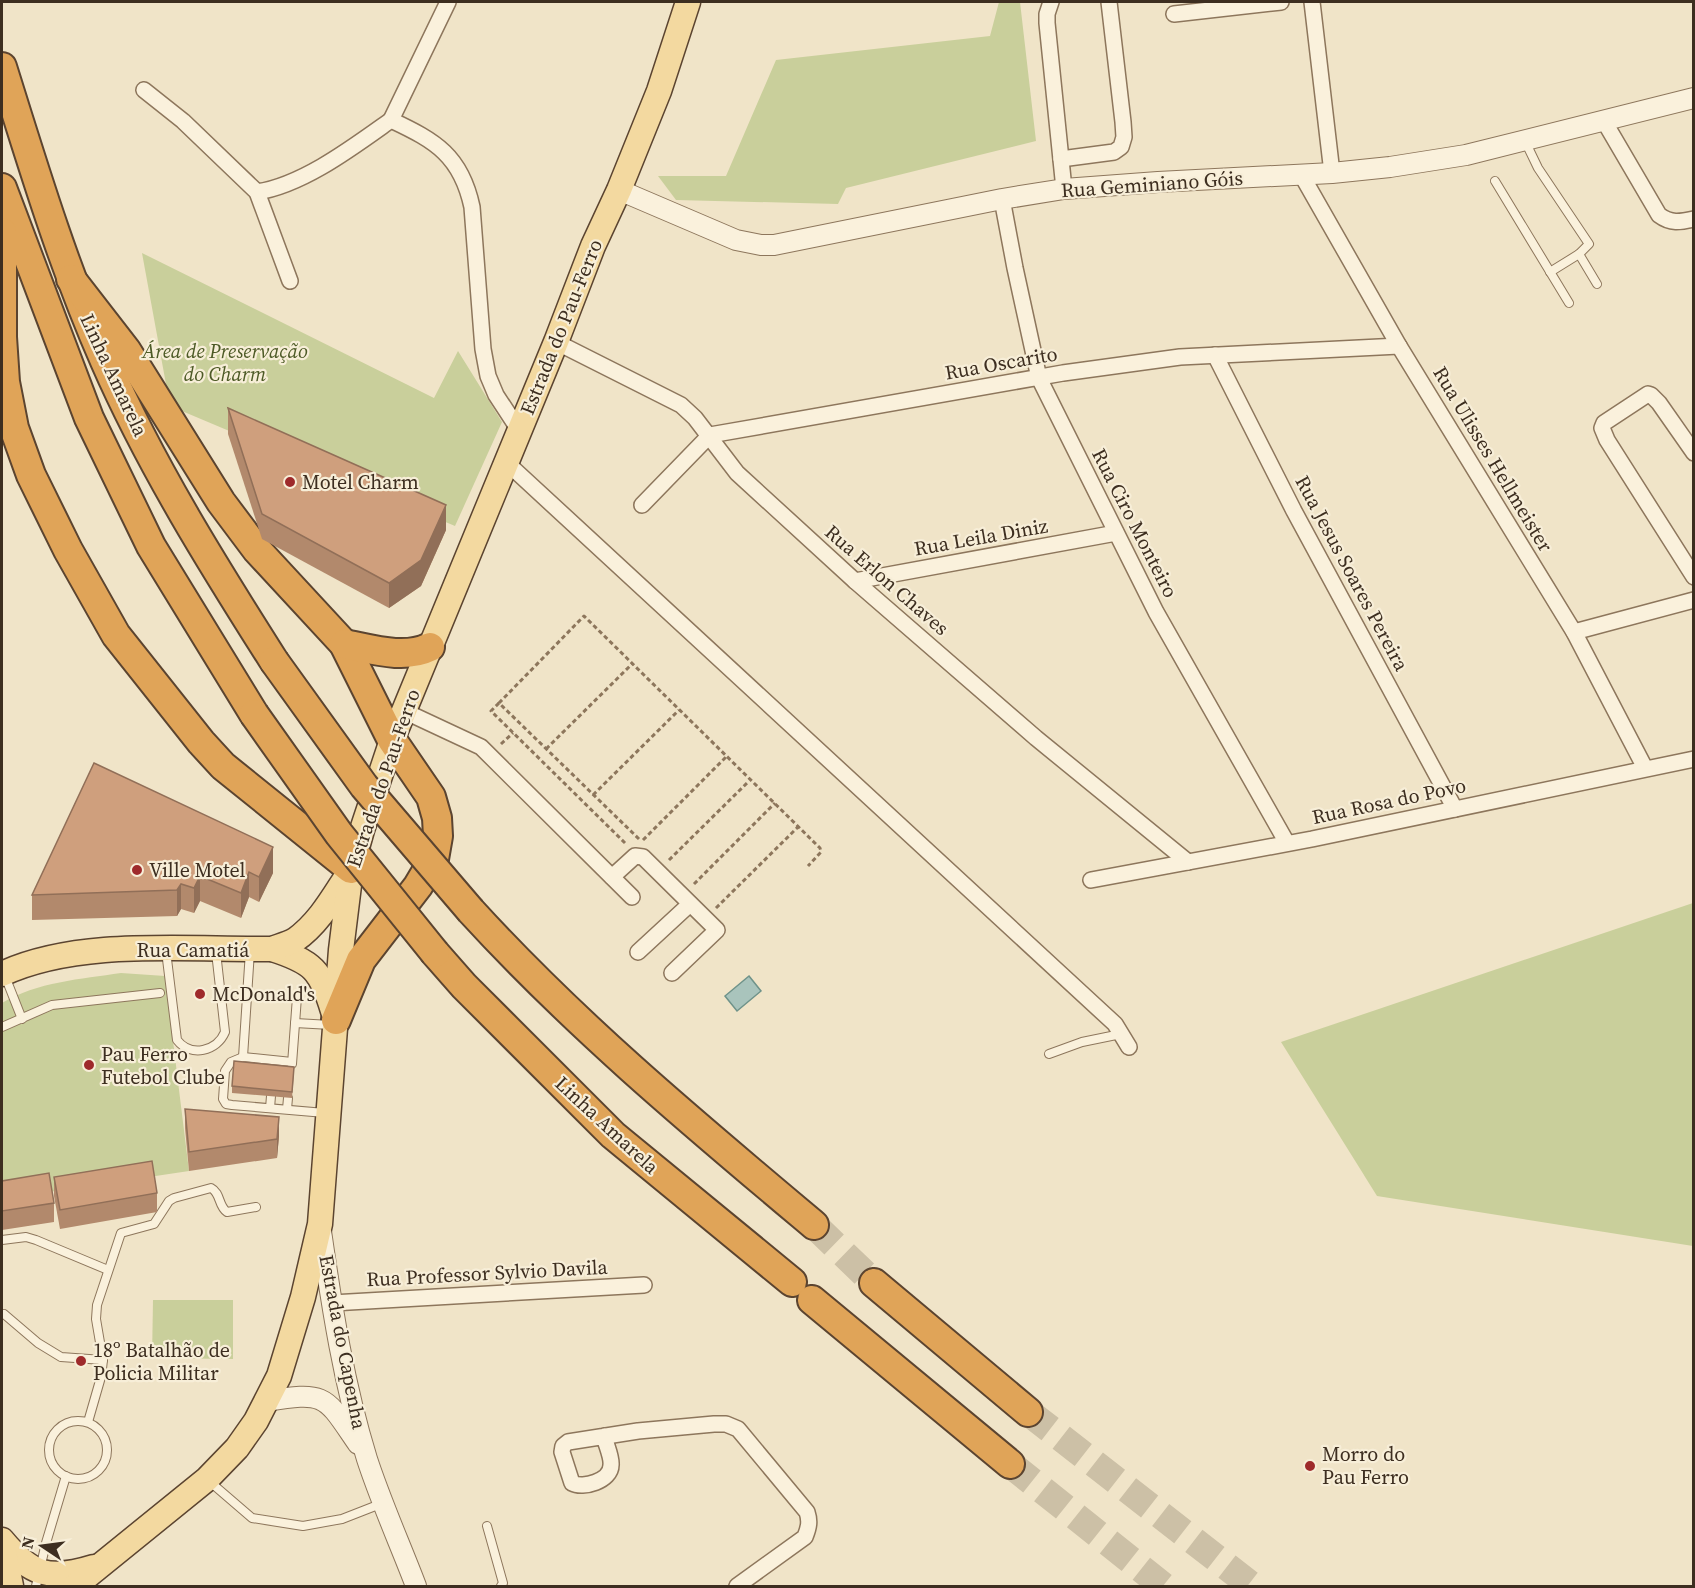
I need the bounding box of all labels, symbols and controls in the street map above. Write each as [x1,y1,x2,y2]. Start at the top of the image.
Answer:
street label: Rua Geminiano Góis [1060,164,1244,204]
street label: Estrada do Pau-Ferro [513,235,609,419]
street label: Linha Amarela [73,309,155,442]
park label: Área de Preservação do Charm [141,337,308,388]
street label: Rua Oscarito [942,339,1060,387]
street label: Rua Ulisses Hellmeister [1426,361,1560,558]
street label: Rua Ciro Monteiro [1085,443,1185,603]
place label: Motel Charm [302,468,419,496]
street label: Rua Jesus Soares Pereira [1289,470,1416,676]
marker: Motel Charm [283,475,297,489]
street label: Rua Leila Diniz [912,511,1050,563]
street label: Rua Erlon Chaves [819,518,955,642]
street label: Estrada do Pau-Ferro [339,685,427,871]
street label: Rua Rosa do Povo [1309,771,1469,831]
place label: Ville Motel [149,856,246,884]
marker: Ville Motel [130,863,144,877]
street label: Rua Camatiá [137,936,250,964]
place label: McDonald's [212,980,315,1008]
marker: McDonald's [193,987,207,1001]
place label: Pau Ferro Futebol Clube [101,1040,225,1091]
marker: Pau Ferro Futebol Clube [82,1058,96,1072]
street label: Linha Amarela [549,1070,666,1181]
street label: Estrada do Capenha [312,1252,374,1432]
street label: Rua Professor Sylvio Davila [366,1253,609,1293]
place label: 18º Batalhão de Policia Militar [93,1336,230,1387]
marker: 18º Batalhão de Policia Militar [74,1354,88,1368]
place label: Morro do Pau Ferro [1322,1440,1409,1491]
marker: Morro do Pau Ferro [1303,1459,1317,1473]
north arrow [12,1516,72,1576]
text: N [15,1534,39,1551]

